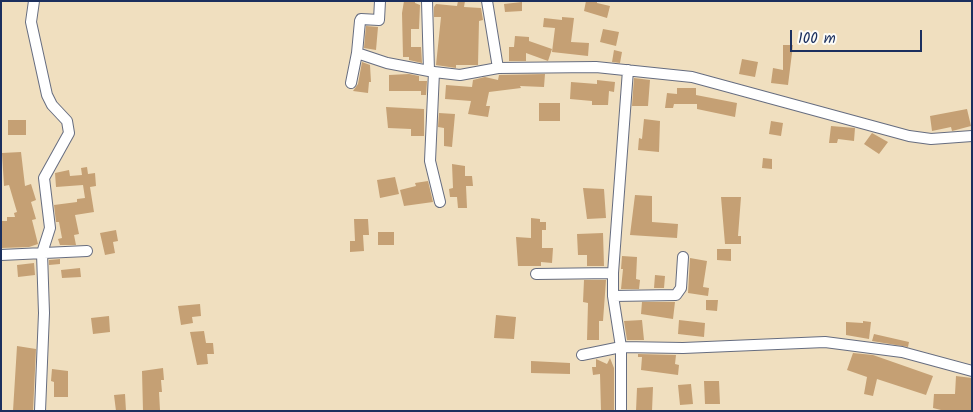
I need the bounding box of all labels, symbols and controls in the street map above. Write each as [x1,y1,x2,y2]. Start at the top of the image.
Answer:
scale bar [793,20,926,52]
text: 100 m [798,27,836,51]

